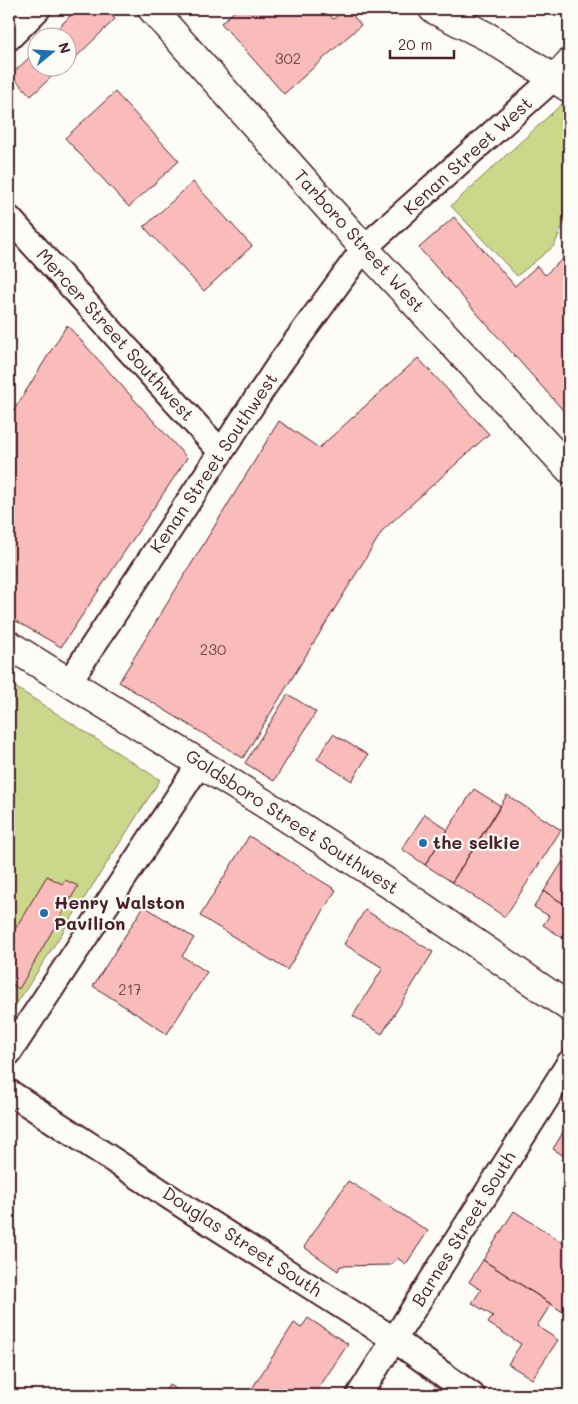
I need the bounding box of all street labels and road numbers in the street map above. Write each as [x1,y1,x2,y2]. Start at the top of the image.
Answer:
street label: Kenan Street West [398,91,537,220]
street label: Tarboro Street West [289,164,430,317]
street label: Mercer Street Southwest [32,243,200,426]
street label: Kenan Street Southwest [144,368,283,557]
street label: Goldsboro Street Southwest [181,743,404,899]
street label: Barnes Street South [406,1146,521,1311]
street label: Douglas Street South [158,1181,327,1302]

